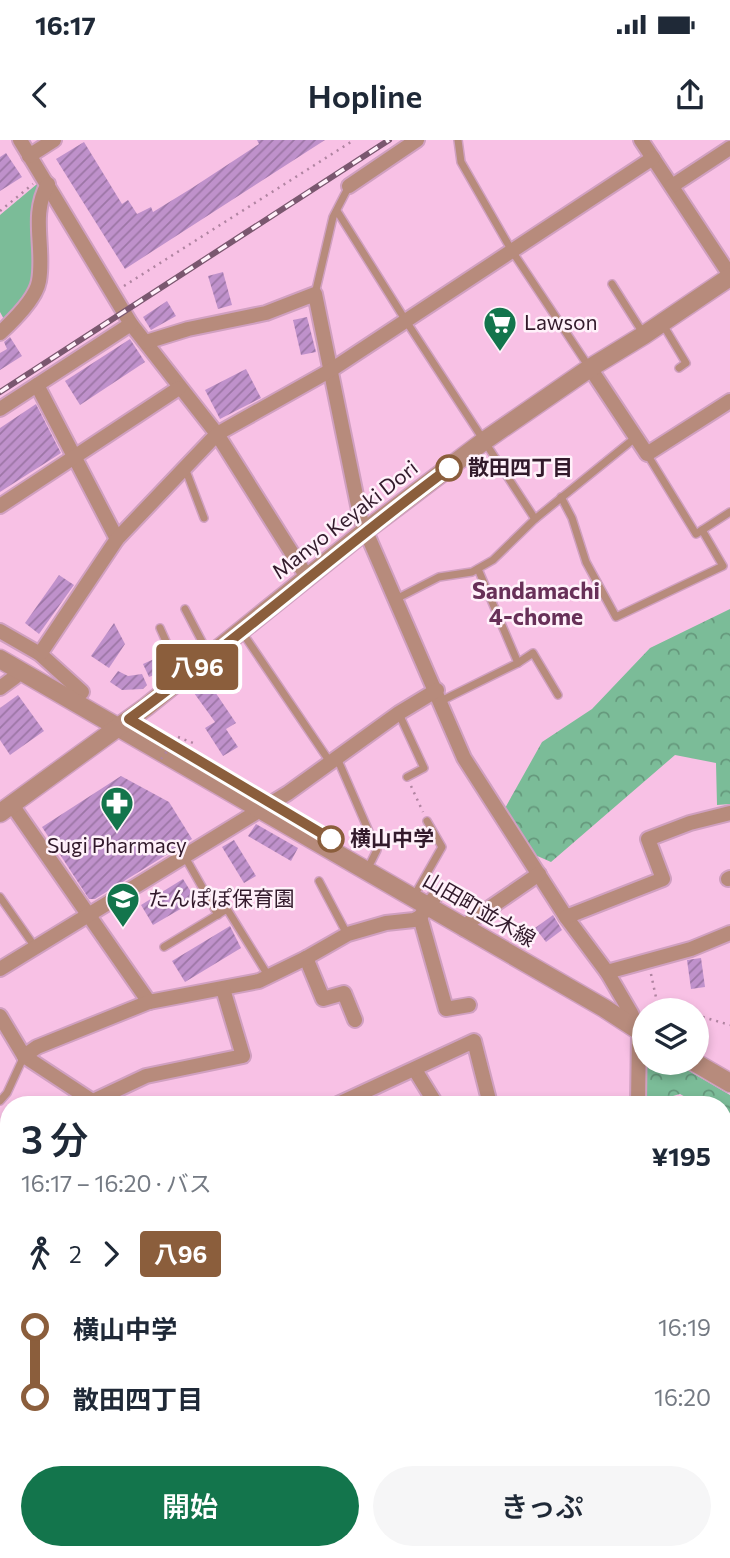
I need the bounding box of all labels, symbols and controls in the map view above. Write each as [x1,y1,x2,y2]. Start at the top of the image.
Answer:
text: 16:17 [35,9,96,40]
text: Hopline [308,75,422,115]
icon: back [21,76,59,114]
icon: share [671,76,709,114]
supermarket icon: Lawson [481,304,519,353]
place label: Lawson [524,309,598,334]
street label: Manyo Keyaki Dori [266,454,422,584]
place label: 散田四丁目 [468,454,573,479]
marker: 散田四丁目 [436,455,462,481]
district label: Sandamachi 4-chome [472,576,600,630]
line badge: 八96 [157,644,237,690]
text: 八96 [170,652,224,681]
pharmacy icon: Sugi Pharmacy [98,784,136,833]
place label: 横山中学 [350,825,434,850]
marker: 横山中学 [318,826,344,852]
place label: Sugi Pharmacy [47,832,187,857]
street label: 山田町並木線 [419,866,541,951]
school or university icon: たんぽぽ保育園 [104,880,142,929]
place label: たんぽぽ保育園 [148,885,295,910]
map controls [632,998,709,1075]
button: layers [632,998,709,1075]
text: 3 分 [21,1115,88,1162]
text: ¥195 [651,1140,711,1171]
text: 16:17 – 16:20 · バス [21,1169,212,1197]
icon: walk [21,1235,59,1273]
icon: forward [92,1235,130,1273]
text: 八96 [154,1239,207,1268]
text: 2 [69,1240,82,1268]
text: 横山中学 [73,1313,177,1344]
text: 16:19 [658,1313,711,1341]
text: 散田四丁目 [73,1383,203,1414]
text: 16:20 [654,1383,711,1411]
button: 開始 [21,1466,359,1546]
button: きっぷ [373,1466,711,1546]

